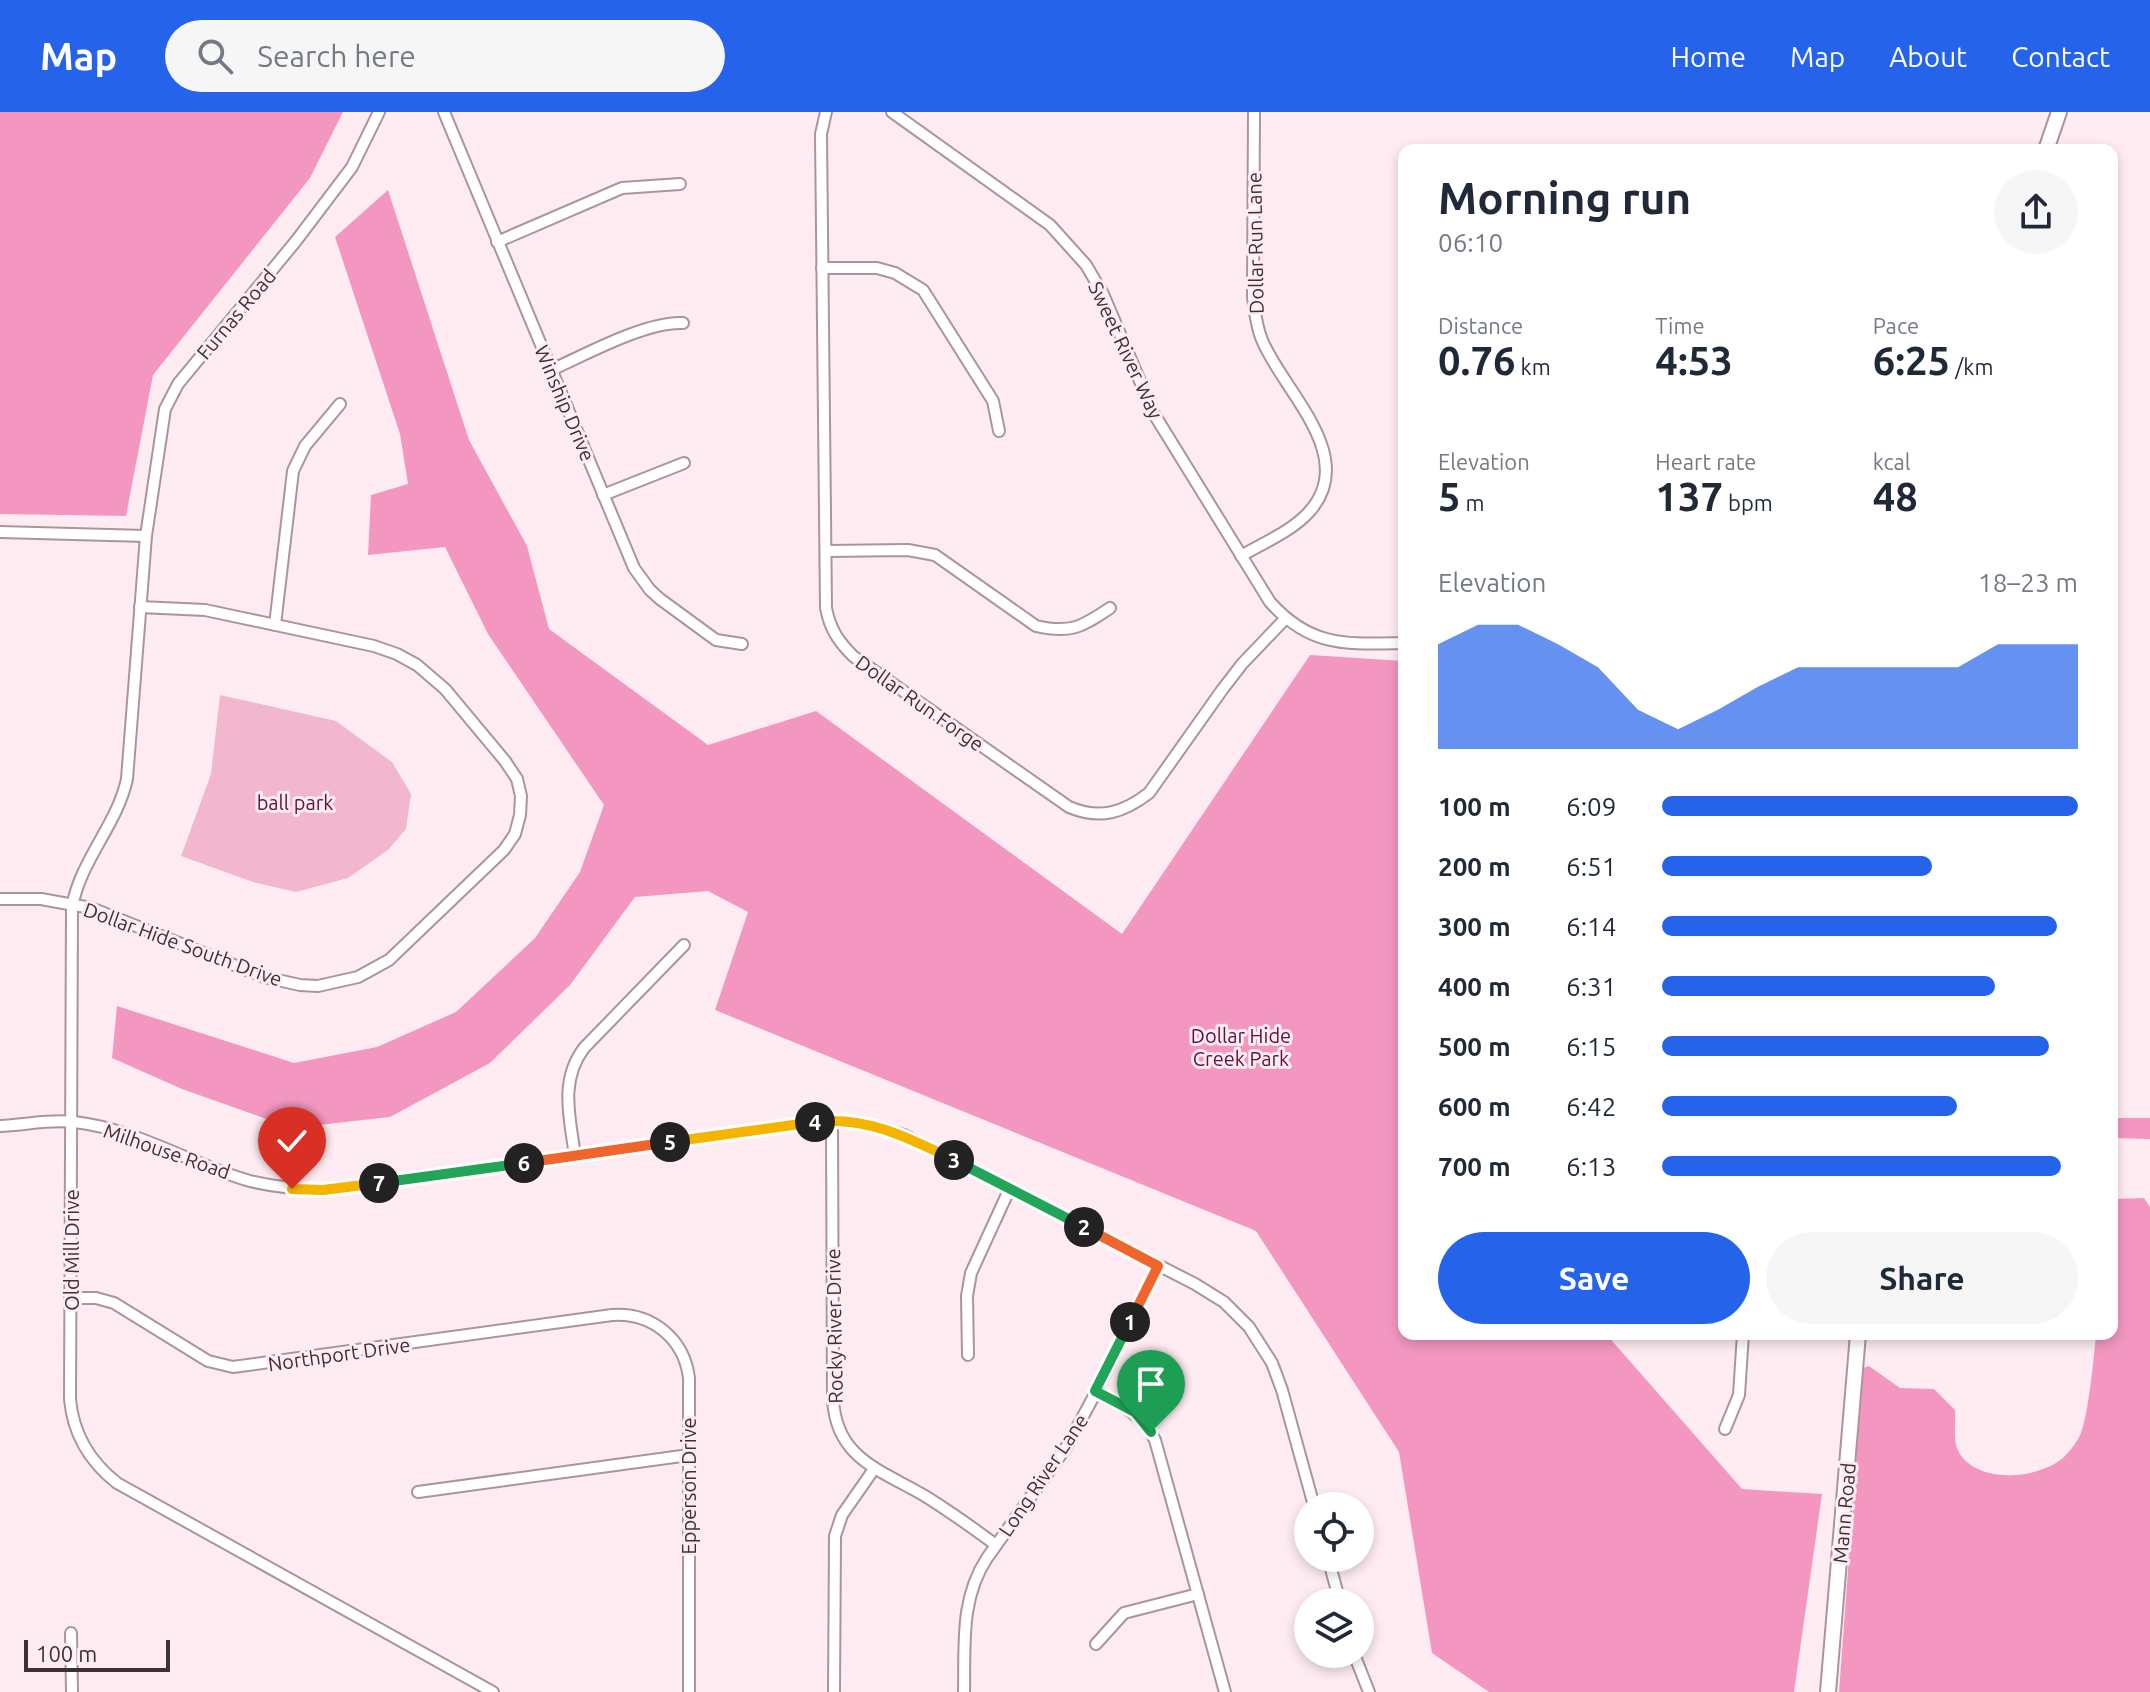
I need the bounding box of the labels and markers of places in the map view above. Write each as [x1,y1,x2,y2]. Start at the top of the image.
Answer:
pin: 4 [795,1102,835,1142]
pin [258,1107,326,1189]
pin: 5 [650,1122,690,1162]
pin: 3 [934,1140,974,1180]
pin: 6 [504,1143,544,1183]
pin: 7 [359,1163,399,1203]
pin: 2 [1064,1207,1104,1247]
pin: 1 [1110,1302,1150,1342]
pin [1117,1350,1185,1432]

